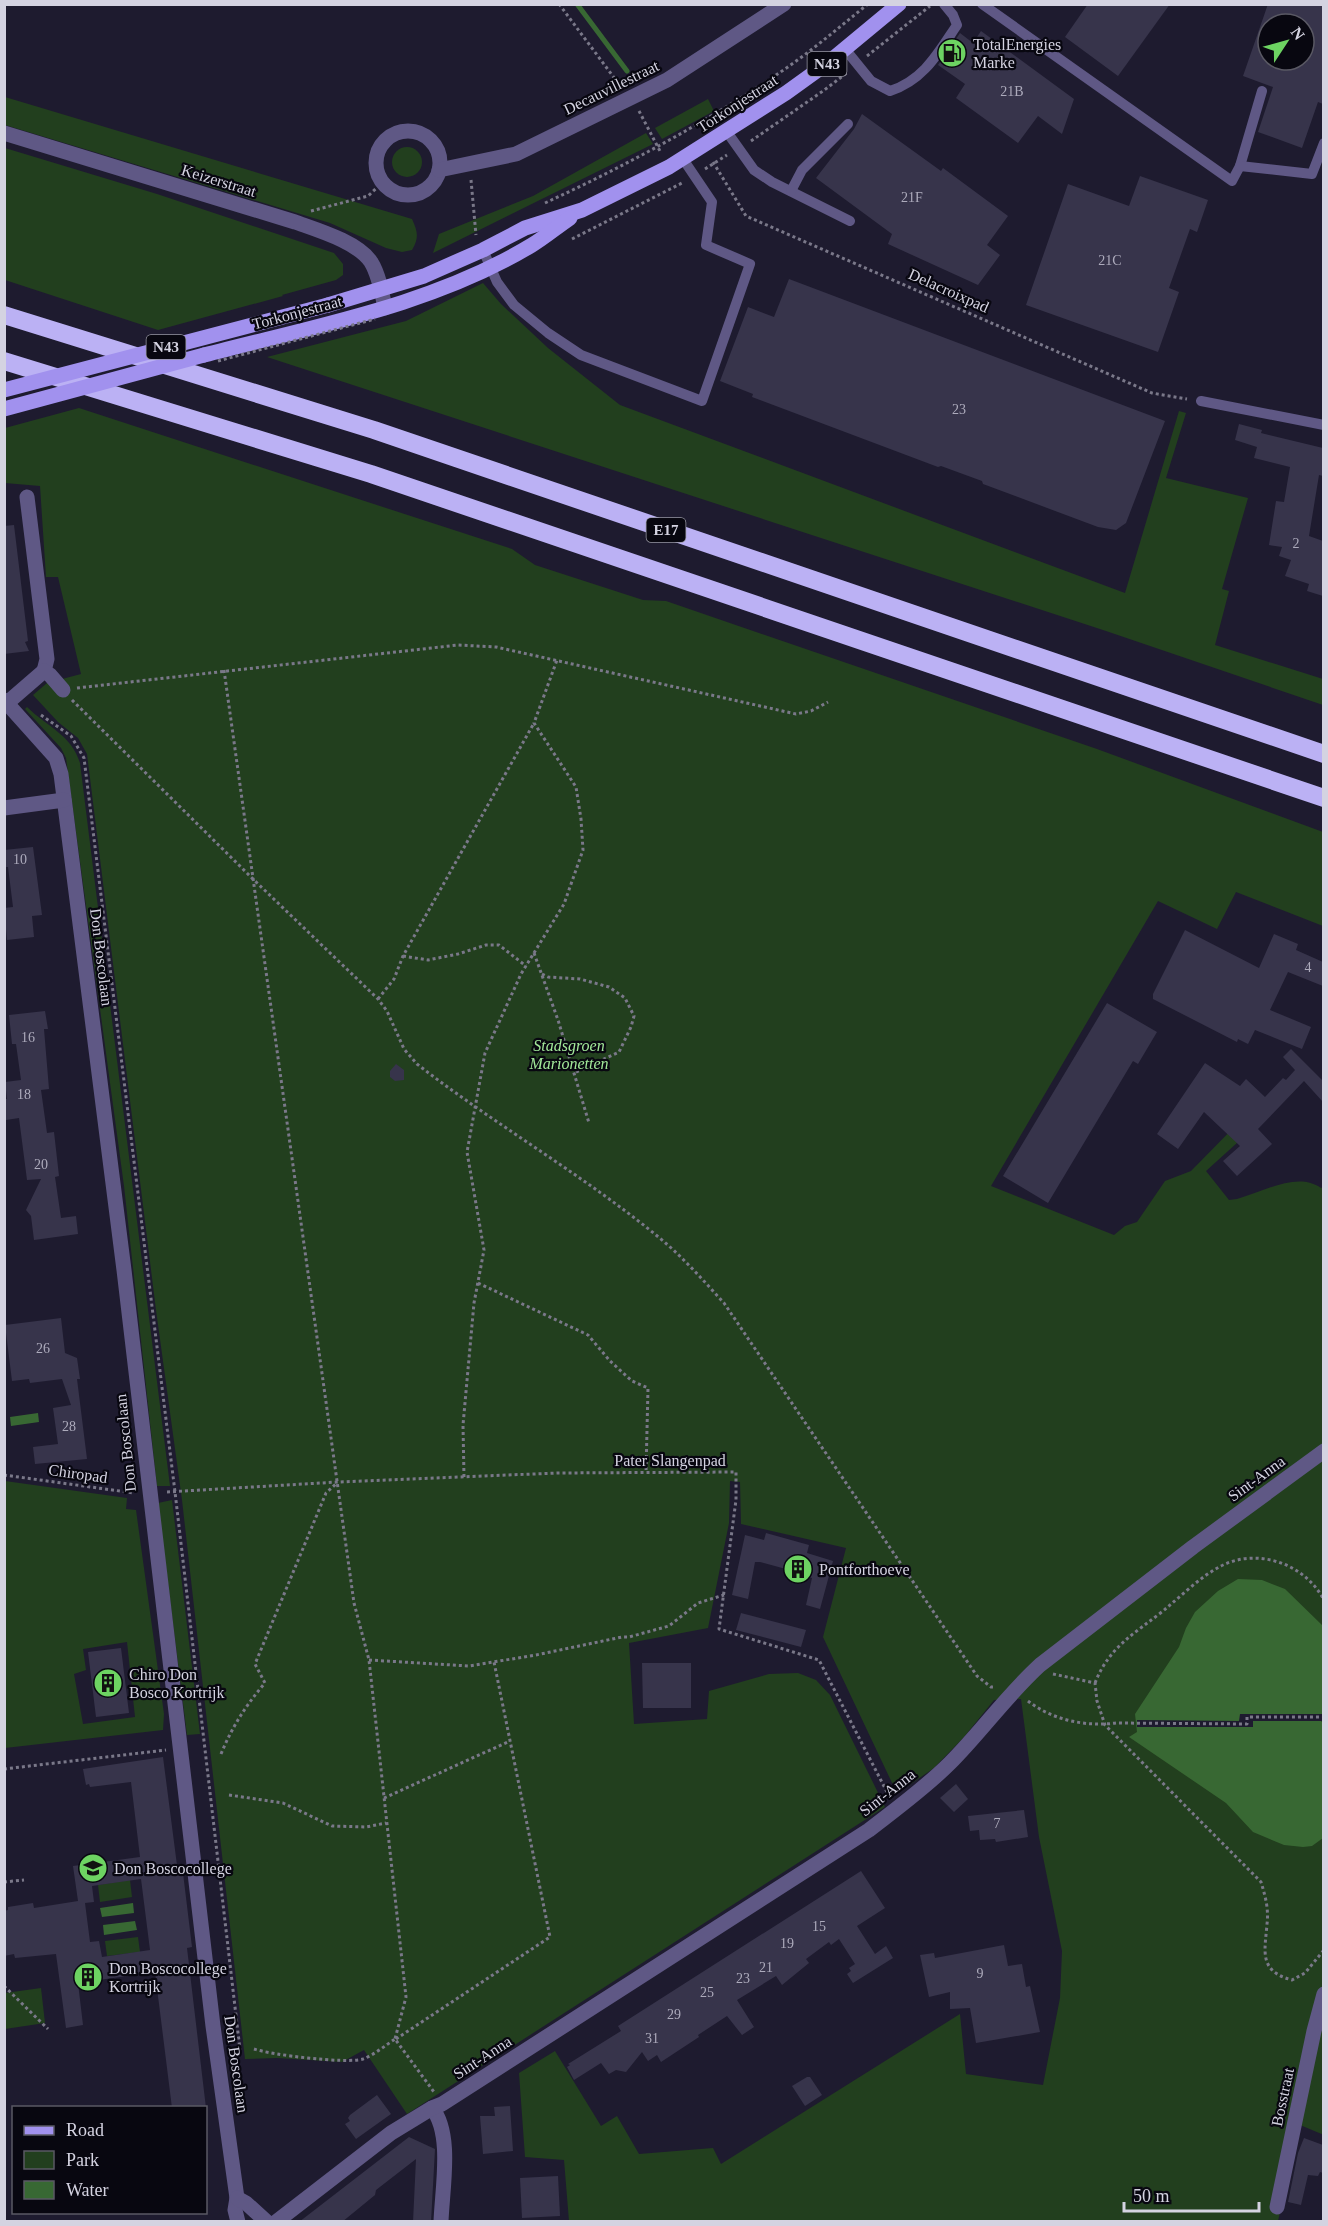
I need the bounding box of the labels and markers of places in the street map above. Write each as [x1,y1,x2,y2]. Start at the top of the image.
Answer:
place label: TotalEnergies Marke [973,36,1061,71]
fuel station icon: TotalEnergies Marke [936,37,968,69]
building icon: Pontforthoeve [782,1553,814,1585]
place label: Pontforthoeve [819,1561,910,1578]
place label: Chiro Don Bosco Kortrijk [129,1666,225,1702]
building icon: Chiro Don Bosco Kortrijk [92,1667,124,1699]
school or university icon: Don Boscocollege [77,1852,109,1884]
place label: Don Boscocollege [114,1860,232,1878]
place label: Don Boscocollege Kortrijk [109,1960,227,1996]
building icon: Don Boscocollege Kortrijk [72,1961,104,1993]

